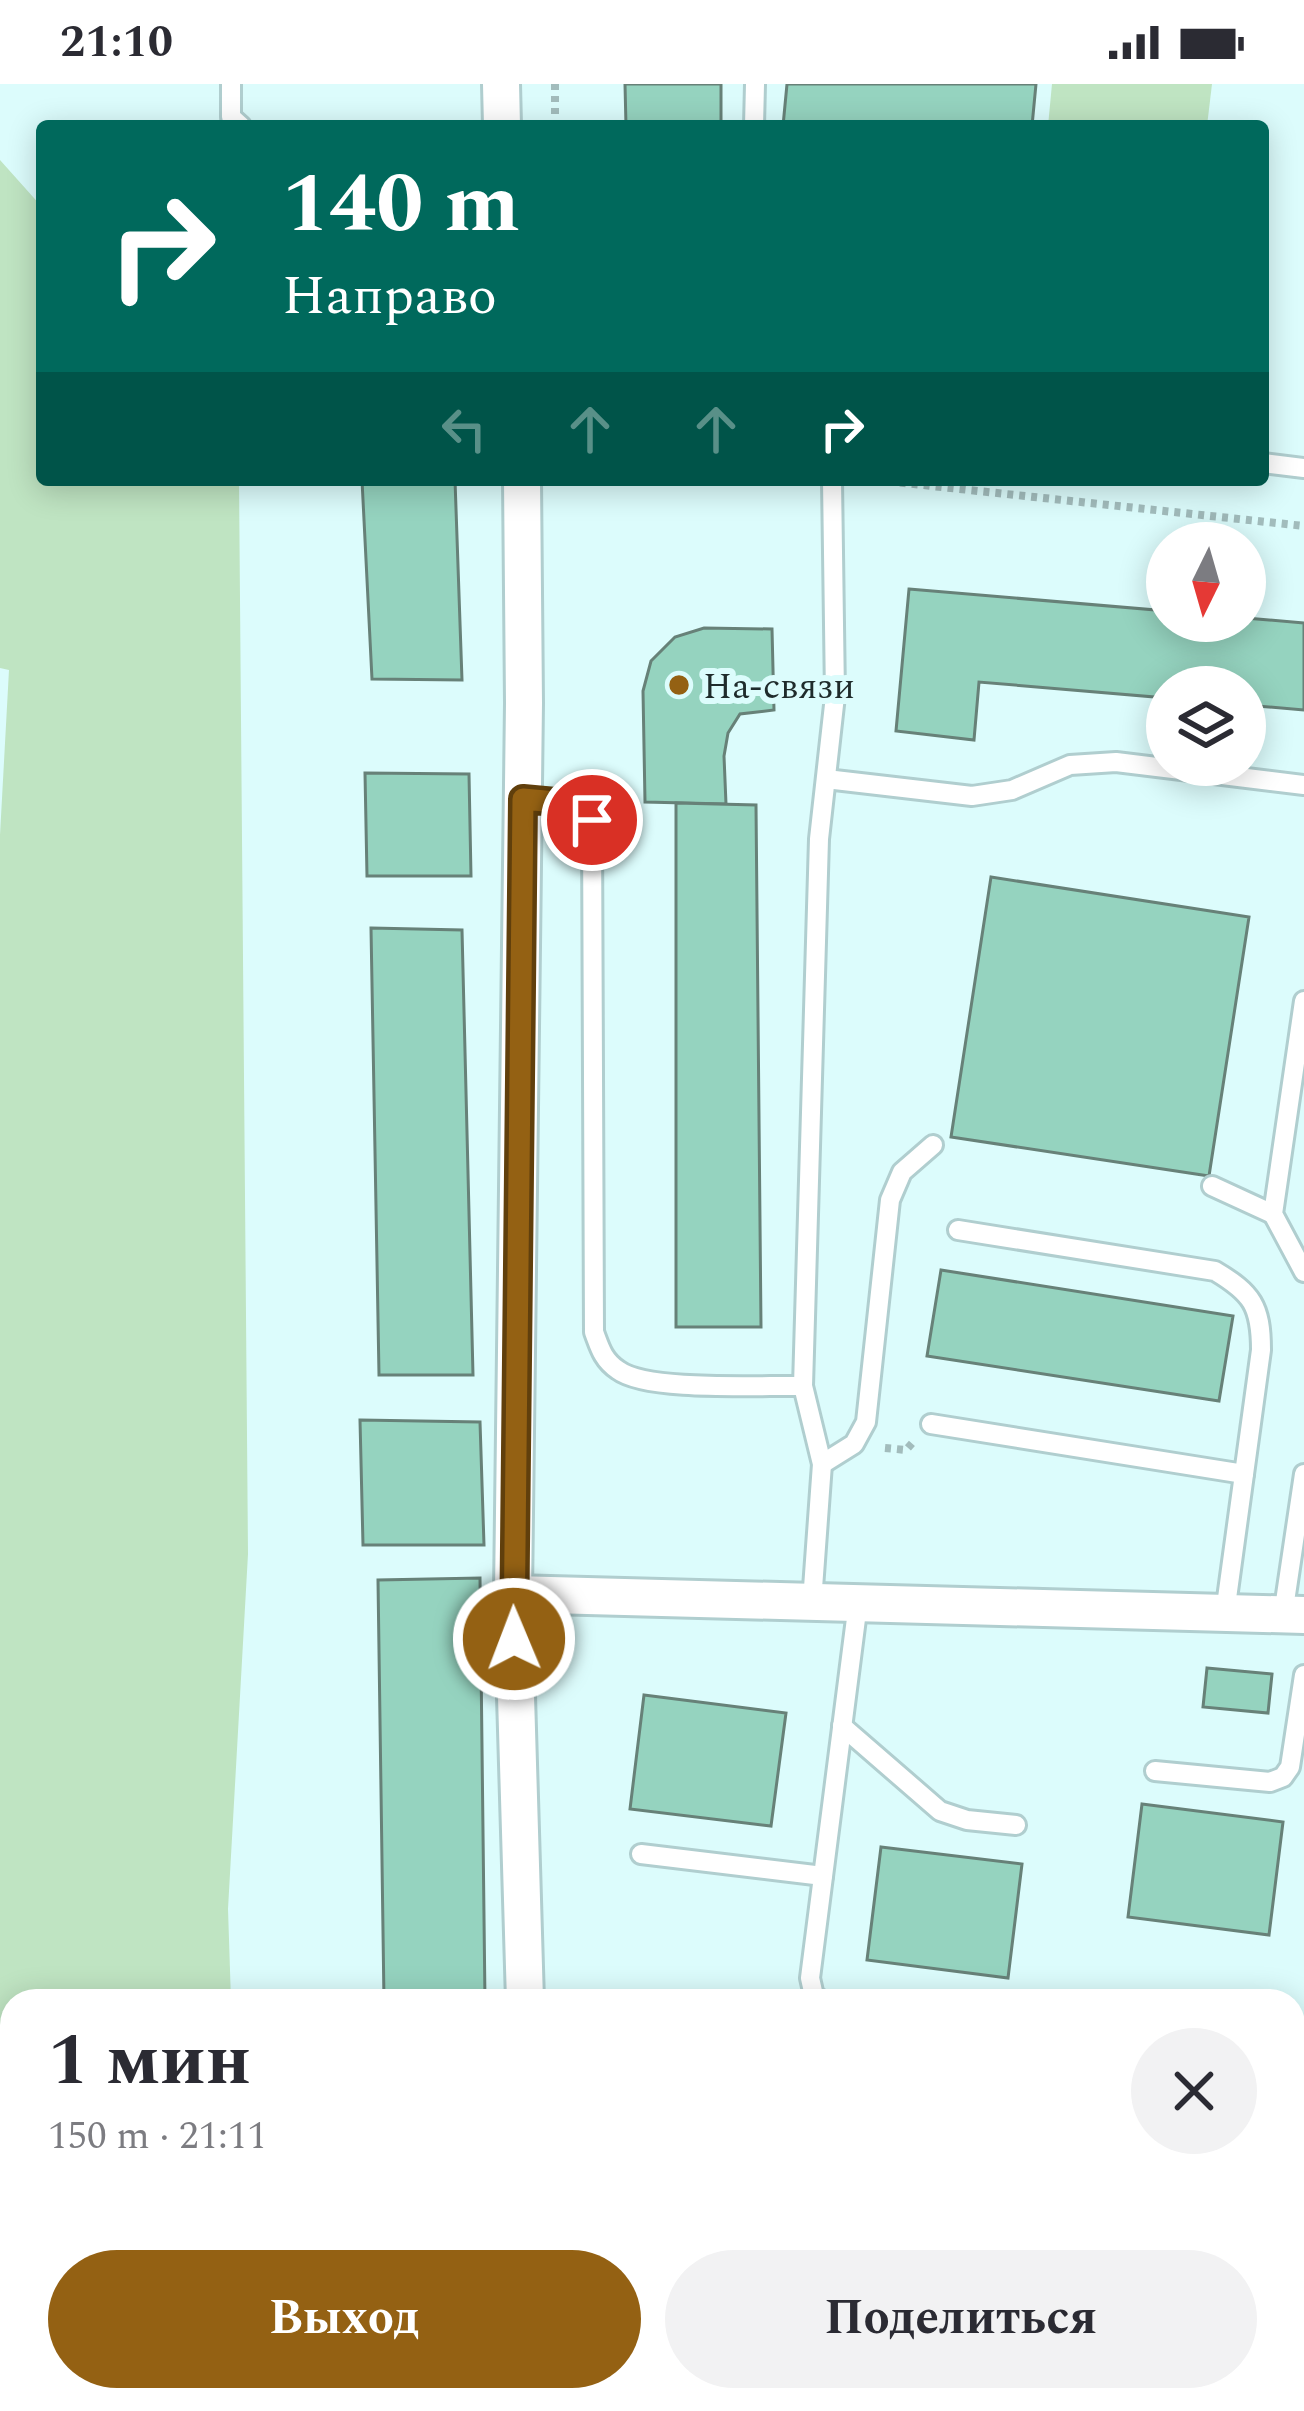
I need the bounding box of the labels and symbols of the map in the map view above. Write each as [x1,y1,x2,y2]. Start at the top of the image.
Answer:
north arrow [1146,522,1266,642]
place label: На-связи [703,660,855,715]
marker: На-связи [666,672,692,698]
pin [541,769,643,871]
position arrow [451,1576,577,1702]

